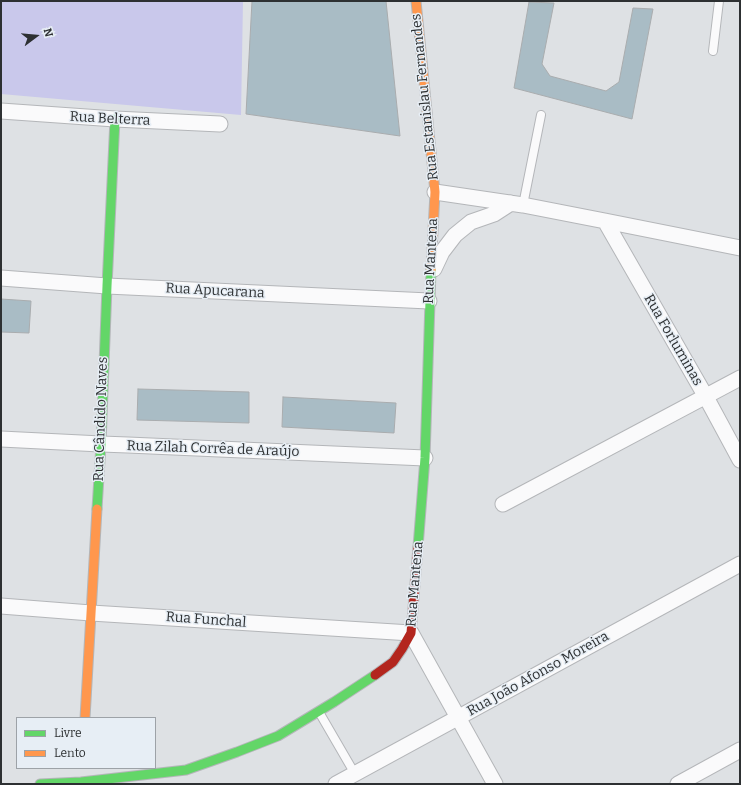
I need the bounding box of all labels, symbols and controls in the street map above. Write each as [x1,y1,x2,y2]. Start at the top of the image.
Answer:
street label: Rua Estanislau Fernandes [408,13,442,181]
north arrow [16,16,56,56]
text: N [41,27,55,38]
street label: Rua Belterra [69,109,151,129]
street label: Rua Mantena [420,218,442,304]
street label: Rua Apucarana [165,280,265,302]
street label: Rua Forluminas [640,291,706,389]
street label: Rua Cândido Naves [90,356,112,482]
street label: Rua Zilah Corrêa de Araújo [126,438,300,460]
street label: Rua Mantena [403,540,427,628]
street label: Rua Funchal [165,609,247,631]
street label: Rua João Afonso Moreira [464,628,612,720]
legend [16,717,156,769]
text: Livre [54,726,82,740]
text: Lento [54,746,86,760]

